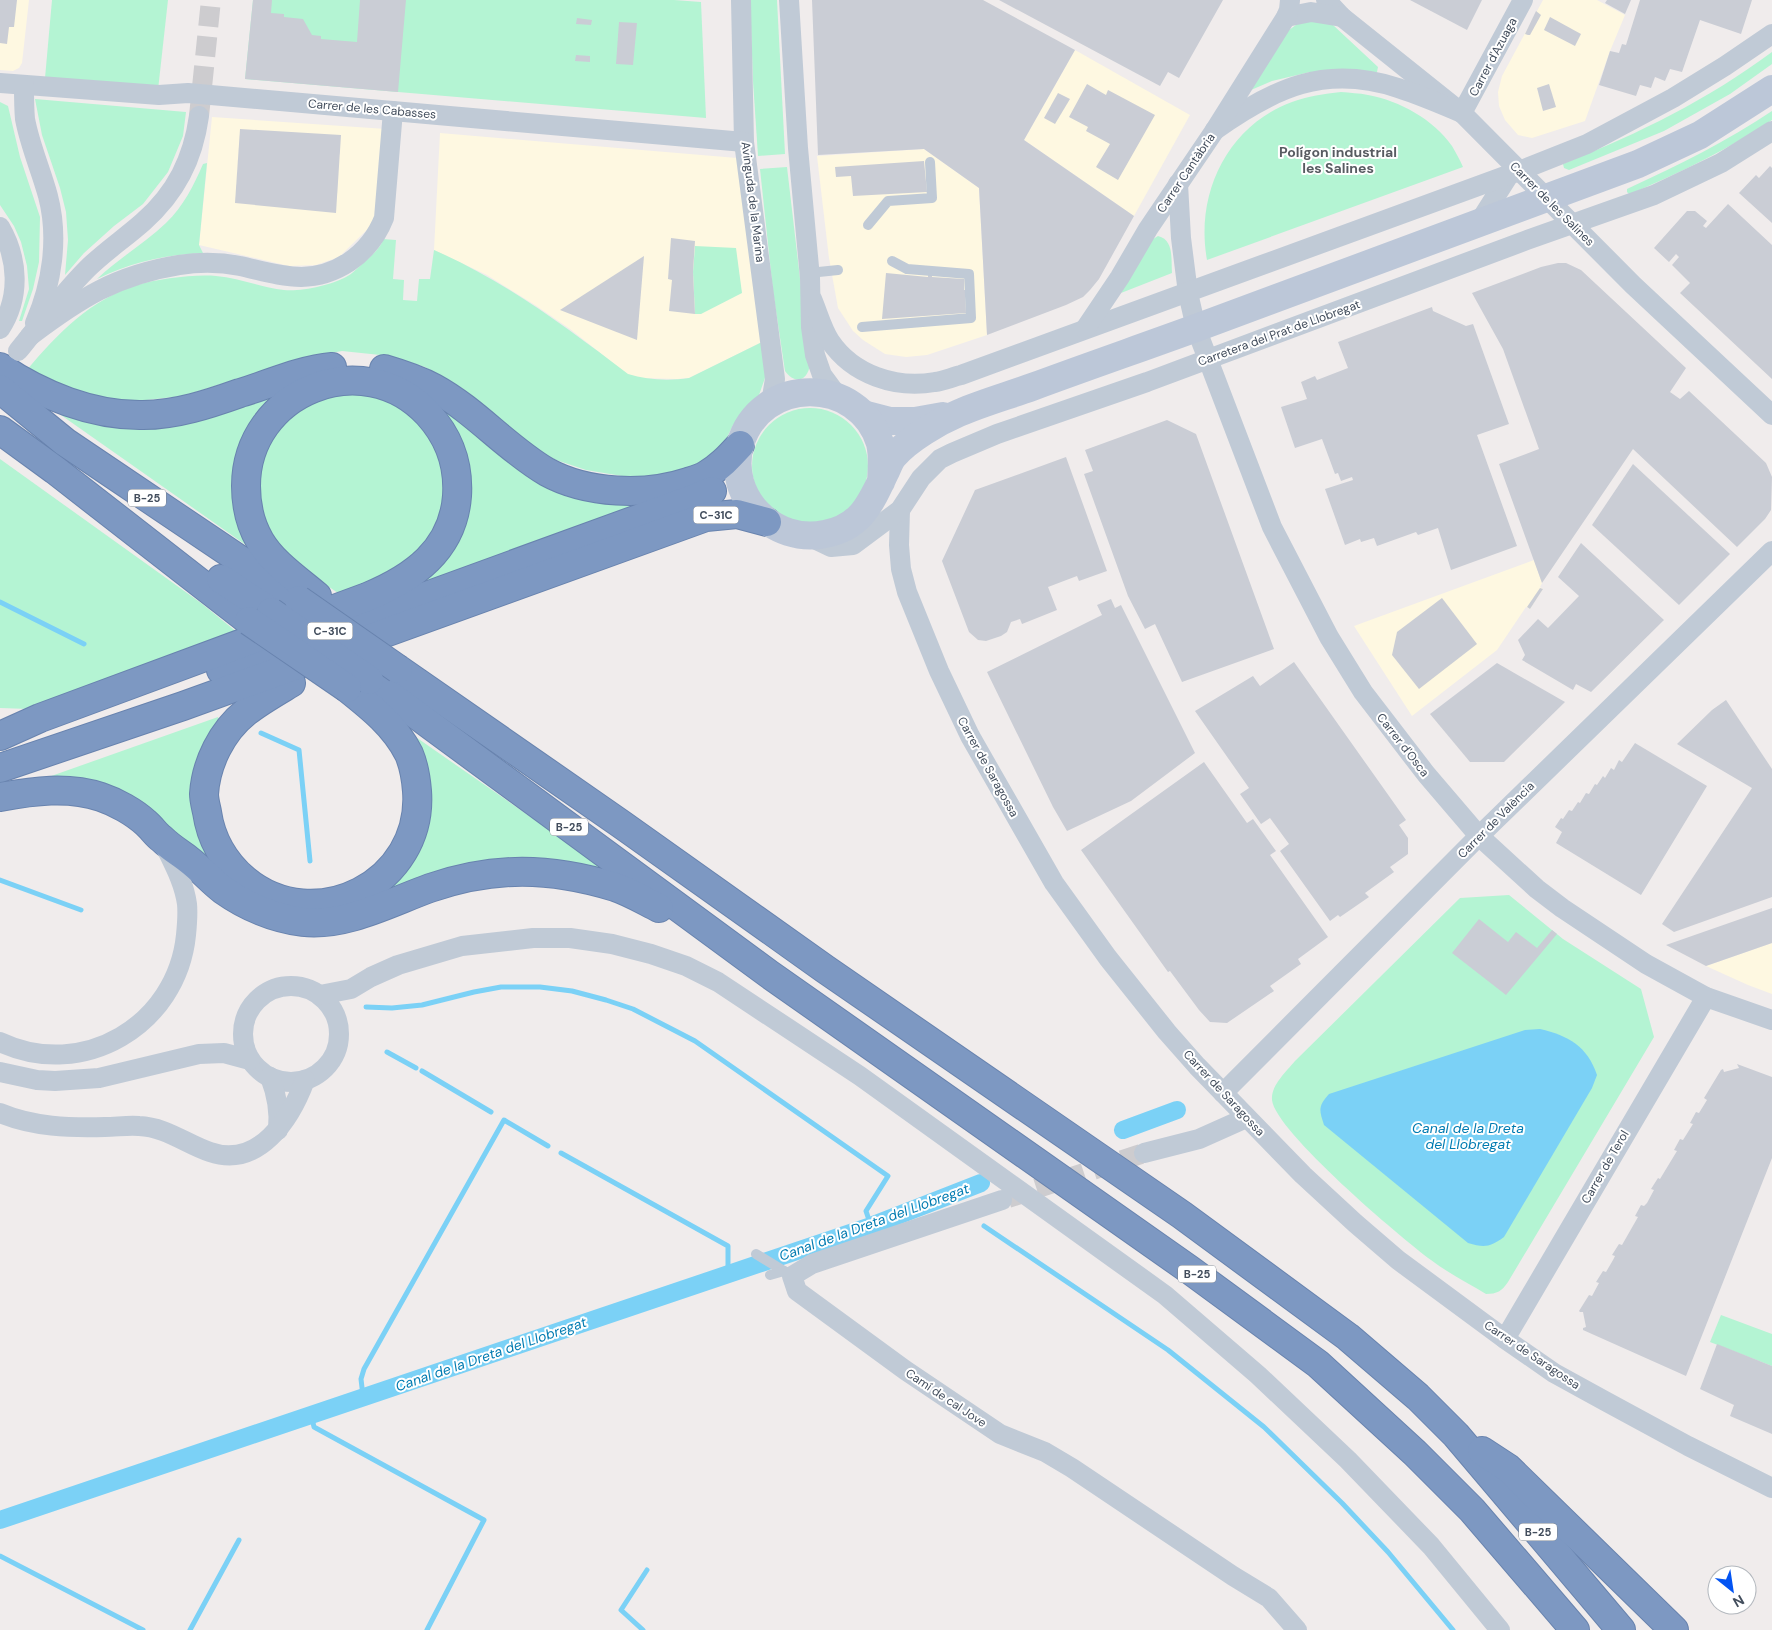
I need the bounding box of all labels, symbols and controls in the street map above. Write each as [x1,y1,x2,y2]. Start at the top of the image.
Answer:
street label: Carrer d'Azuaga [1466,15,1520,99]
street label: Carrer de les Cabasses [307,95,437,123]
street label: Carrer Cantàbria [1153,130,1219,216]
street label: Avinguda de la Marina [738,141,768,263]
district label: Polígon industrial les Salines [1279,143,1397,177]
street label: Carrer de les Salines [1506,158,1598,250]
street label: Carretera del Prat de Llobregat [1196,296,1363,370]
road number: B-25 [128,489,166,506]
road number: C-31C [694,506,738,524]
road number: C-31C [308,622,352,640]
street label: Carrer d'Osca [1373,710,1433,780]
street label: Carrer de Saragossa [954,714,1022,820]
street label: Carrer de València [1454,778,1538,862]
road number: B-25 [550,819,588,836]
street label: Carrer de Saragossa [1180,1046,1268,1140]
water label: Canal de la Dreta del Llobregat [1412,1119,1524,1153]
street label: Carrer de Terol [1578,1127,1632,1207]
water label: Canal de la Dreta del Llobregat [776,1179,972,1265]
road number: B-25 [1178,1266,1216,1282]
water label: Canal de la Dreta del Llobregat [393,1313,590,1395]
street label: Carrer de Saragossa [1481,1317,1583,1393]
street label: Camí de cal Jove [902,1365,990,1431]
road number: B-25 [1519,1524,1557,1540]
north arrow [1707,1565,1757,1615]
text: N [1730,1591,1747,1612]

